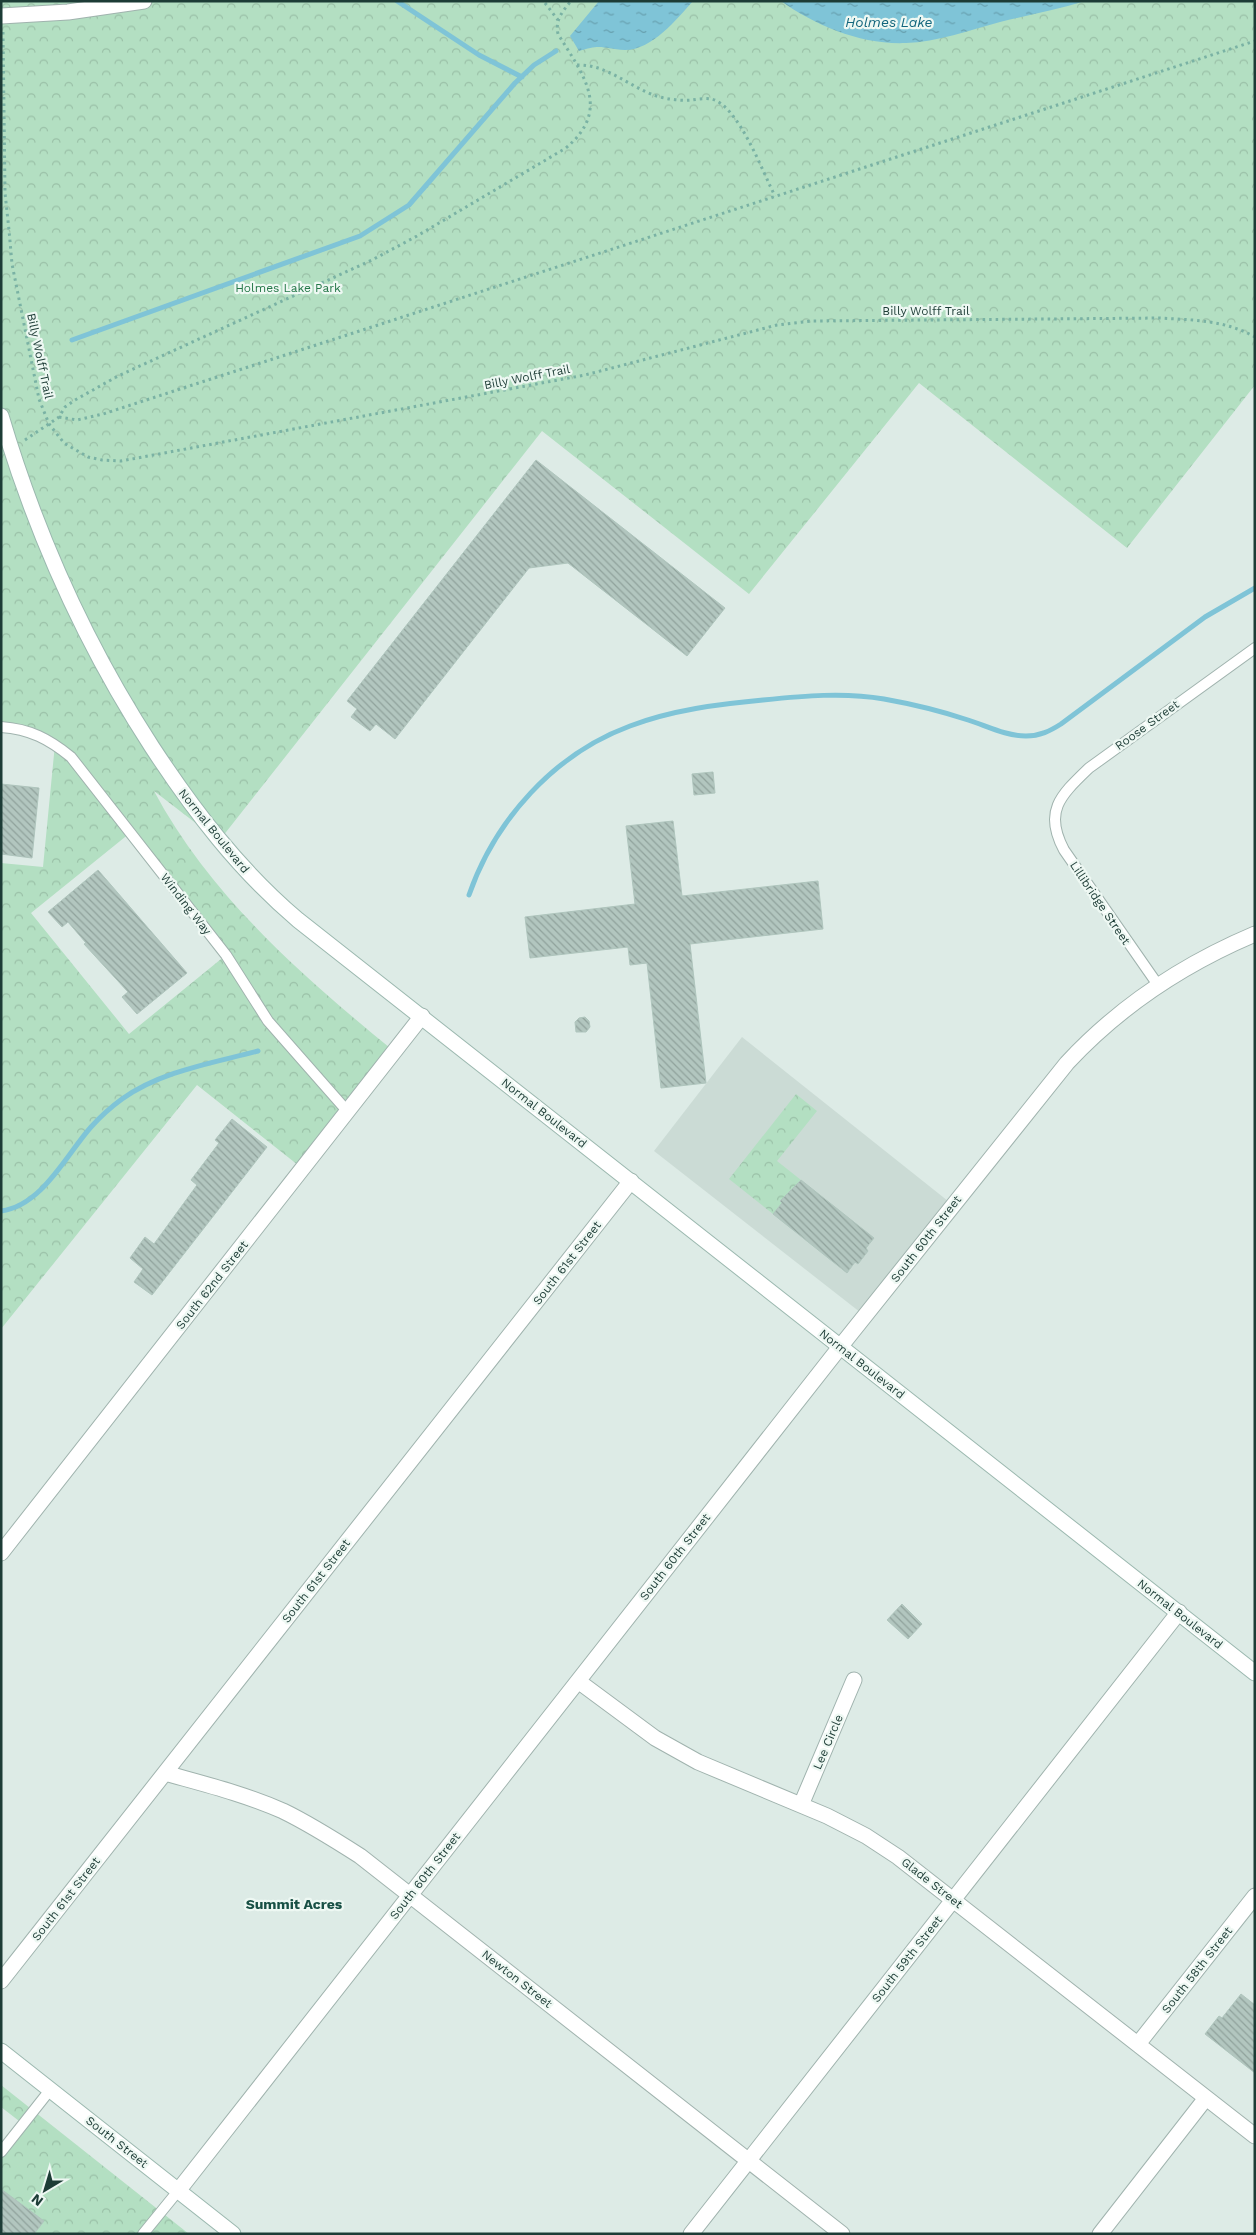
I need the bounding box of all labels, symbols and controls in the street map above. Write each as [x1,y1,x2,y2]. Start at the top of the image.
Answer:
water label: Holmes Lake [845,14,933,30]
park label: Holmes Lake Park [235,281,341,295]
street label: Billy Wolff Trail [882,304,970,318]
street label: Billy Wolff Trail [24,312,56,400]
street label: Billy Wolff Trail [483,362,571,392]
street label: Roose Street [1112,697,1182,753]
street label: Normal Boulevard [176,786,252,876]
street label: Lillibridge Street [1067,859,1133,947]
street label: Winding Way [158,870,215,938]
street label: Normal Boulevard [499,1075,589,1151]
street label: South 60th Street [888,1193,964,1285]
street label: South 61st Street [530,1218,604,1308]
street label: South 62nd Street [173,1238,251,1332]
street label: Normal Boulevard [817,1326,907,1402]
street label: South 60th Street [637,1511,713,1603]
street label: South 61st Street [279,1536,353,1626]
street label: Normal Boulevard [1135,1576,1225,1652]
street label: Lee Circle [810,1712,846,1772]
street label: South 60th Street [387,1830,463,1922]
street label: South 61st Street [29,1854,103,1944]
street label: Glade Street [899,1855,965,1911]
district label: Summit Acres [246,1896,343,1912]
street label: South 59th Street [869,1913,945,2005]
street label: South 58th Street [1159,1924,1235,2016]
street label: Newton Street [479,1947,555,2011]
street label: South Street [83,2113,151,2171]
north arrow [20,2165,70,2215]
text: N [28,2191,46,2210]

